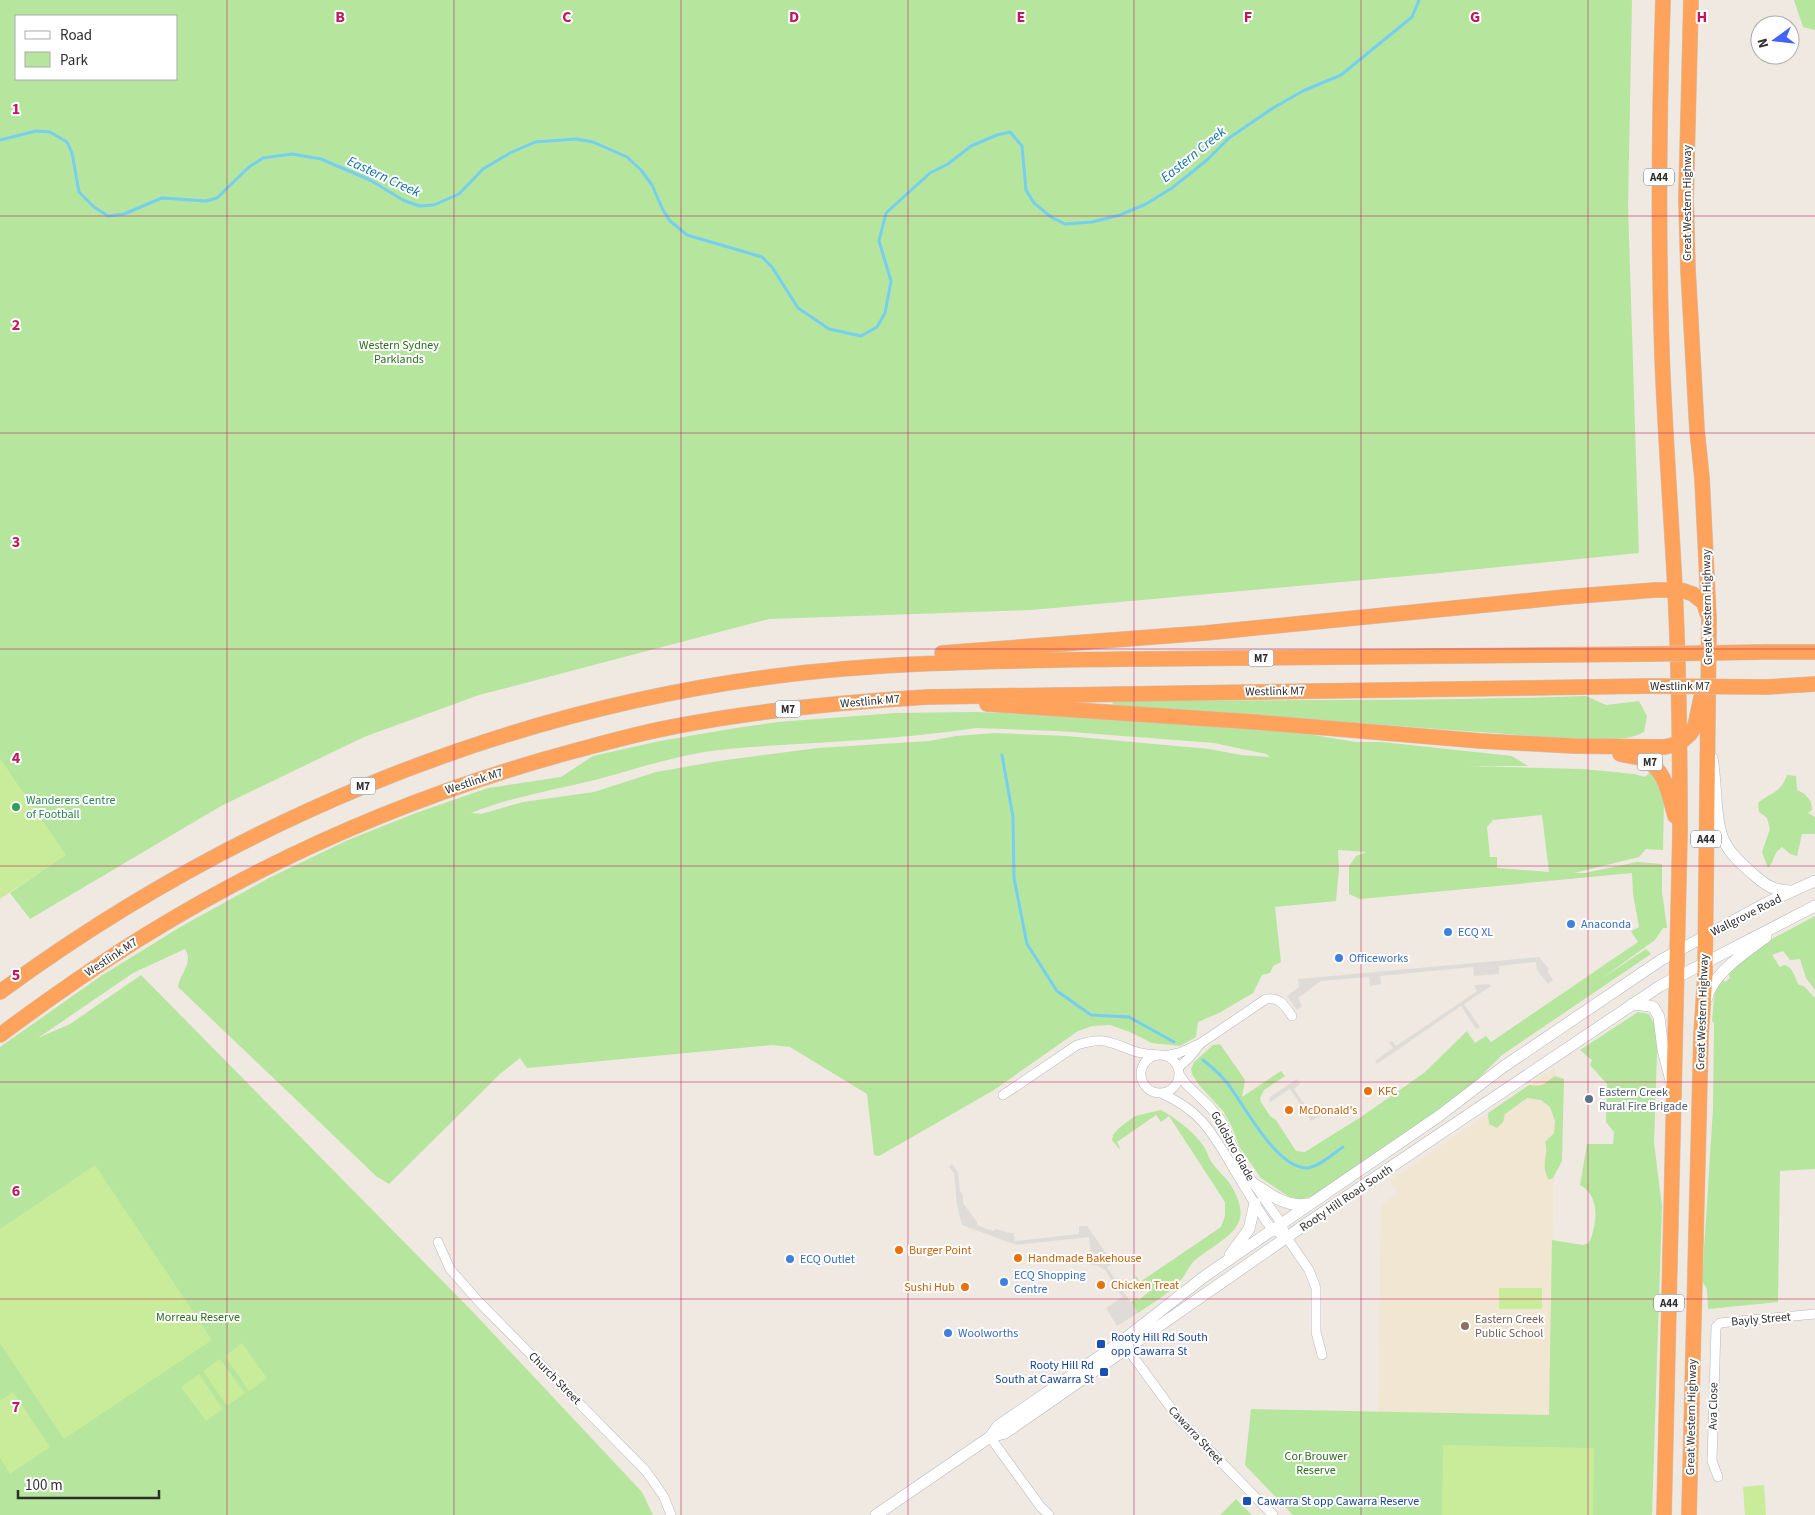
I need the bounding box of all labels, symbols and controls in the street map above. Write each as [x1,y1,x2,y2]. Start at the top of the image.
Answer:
text: B [335,6,345,28]
text: C [562,6,572,28]
text: D [789,6,799,28]
text: E [1017,6,1025,28]
text: F [1244,6,1252,28]
text: G [1470,6,1480,28]
text: H [1697,6,1707,28]
legend [15,15,178,80]
north arrow [1750,15,1800,65]
text: Road [60,25,92,46]
text: N [1753,36,1774,50]
text: Park [60,50,89,71]
text: 1 [12,98,20,120]
water label: Eastern Creek [1157,122,1231,187]
street label: Great Western Highway [1679,144,1696,261]
water label: Eastern Creek [344,151,424,203]
road number: A44 [1644,168,1674,186]
text: 2 [12,314,20,336]
park label: Western Sydney Parklands [359,337,439,368]
text: 3 [12,531,20,553]
street label: Great Western Highway [1698,548,1717,665]
road number: M7 [1248,650,1274,666]
street label: Westlink M7 [1650,678,1710,695]
street label: Westlink M7 [1245,682,1305,701]
street label: Westlink M7 [839,690,901,713]
road number: M7 [776,701,800,718]
text: 4 [12,747,21,769]
road number: M7 [1638,754,1662,770]
street label: Westlink M7 [443,764,505,799]
road number: M7 [350,778,376,794]
place label: Wanderers Centre of Football [26,792,115,823]
marker: Wanderers Centre of Football [10,801,22,813]
road number: A44 [1691,831,1721,848]
street label: Wallgrove Road [1708,890,1785,941]
place label: Anaconda [1581,916,1631,933]
marker: Anaconda [1565,918,1577,930]
place label: ECQ XL [1458,924,1493,941]
marker: ECQ XL [1442,926,1454,938]
street label: Westlink M7 [82,934,141,981]
place label: Officeworks [1349,950,1408,967]
marker: Officeworks [1333,952,1345,964]
street label: Great Western Highway [1692,953,1713,1070]
text: 5 [12,964,20,986]
place label: KFC [1378,1083,1398,1100]
place label: Eastern Creek Rural Fire Brigade [1599,1084,1688,1115]
marker: KFC [1362,1085,1374,1097]
marker: Eastern Creek Rural Fire Brigade [1583,1093,1595,1105]
place label: McDonald's [1299,1102,1357,1119]
marker: McDonald's [1283,1104,1295,1116]
street label: Goldsbro Glade [1206,1108,1259,1184]
street label: Rooty Hill Road South [1296,1161,1396,1236]
text: 6 [12,1180,20,1202]
place label: Burger Point [909,1242,972,1259]
marker: Burger Point [893,1244,905,1256]
place label: Handmade Bakehouse [1028,1250,1141,1267]
place label: ECQ Outlet [800,1251,855,1268]
marker: Handmade Bakehouse [1012,1252,1024,1264]
marker: ECQ Outlet [784,1253,796,1265]
place label: ECQ Shopping Centre [1014,1267,1086,1298]
marker: ECQ Shopping Centre [998,1276,1010,1288]
place label: Chicken Treat [1111,1277,1179,1294]
place label: Sushi Hub [904,1279,955,1296]
marker: Chicken Treat [1095,1279,1107,1291]
marker: Sushi Hub [959,1281,971,1293]
road number: A44 [1654,1295,1684,1312]
street label: Bayly Street [1730,1308,1792,1331]
park label: Morreau Reserve [156,1309,240,1326]
place label: Eastern Creek Public School [1475,1311,1544,1342]
marker: Eastern Creek Public School [1459,1320,1471,1332]
place label: Woolworths [958,1325,1018,1342]
marker: Woolworths [942,1327,954,1339]
place label: Rooty Hill Rd South opp Cawarra St [1111,1329,1208,1360]
marker: Rooty Hill Rd South opp Cawarra St [1095,1338,1107,1350]
street label: Church Street [524,1348,585,1409]
place label: Rooty Hill Rd South at Cawarra St [995,1357,1094,1388]
street label: Great Western Highway [1682,1358,1701,1475]
marker: Rooty Hill Rd South at Cawarra St [1098,1366,1110,1378]
street label: Ava Close [1705,1382,1722,1430]
text: 7 [12,1396,20,1418]
street label: Cawarra Street [1164,1402,1227,1468]
park label: Cor Brouwer Reserve [1285,1448,1348,1479]
scale bar [18,1468,159,1500]
text: 100 m [25,1475,63,1496]
place label: Cawarra St opp Cawarra Reserve [1257,1493,1419,1510]
marker: Cawarra St opp Cawarra Reserve [1241,1495,1253,1507]

